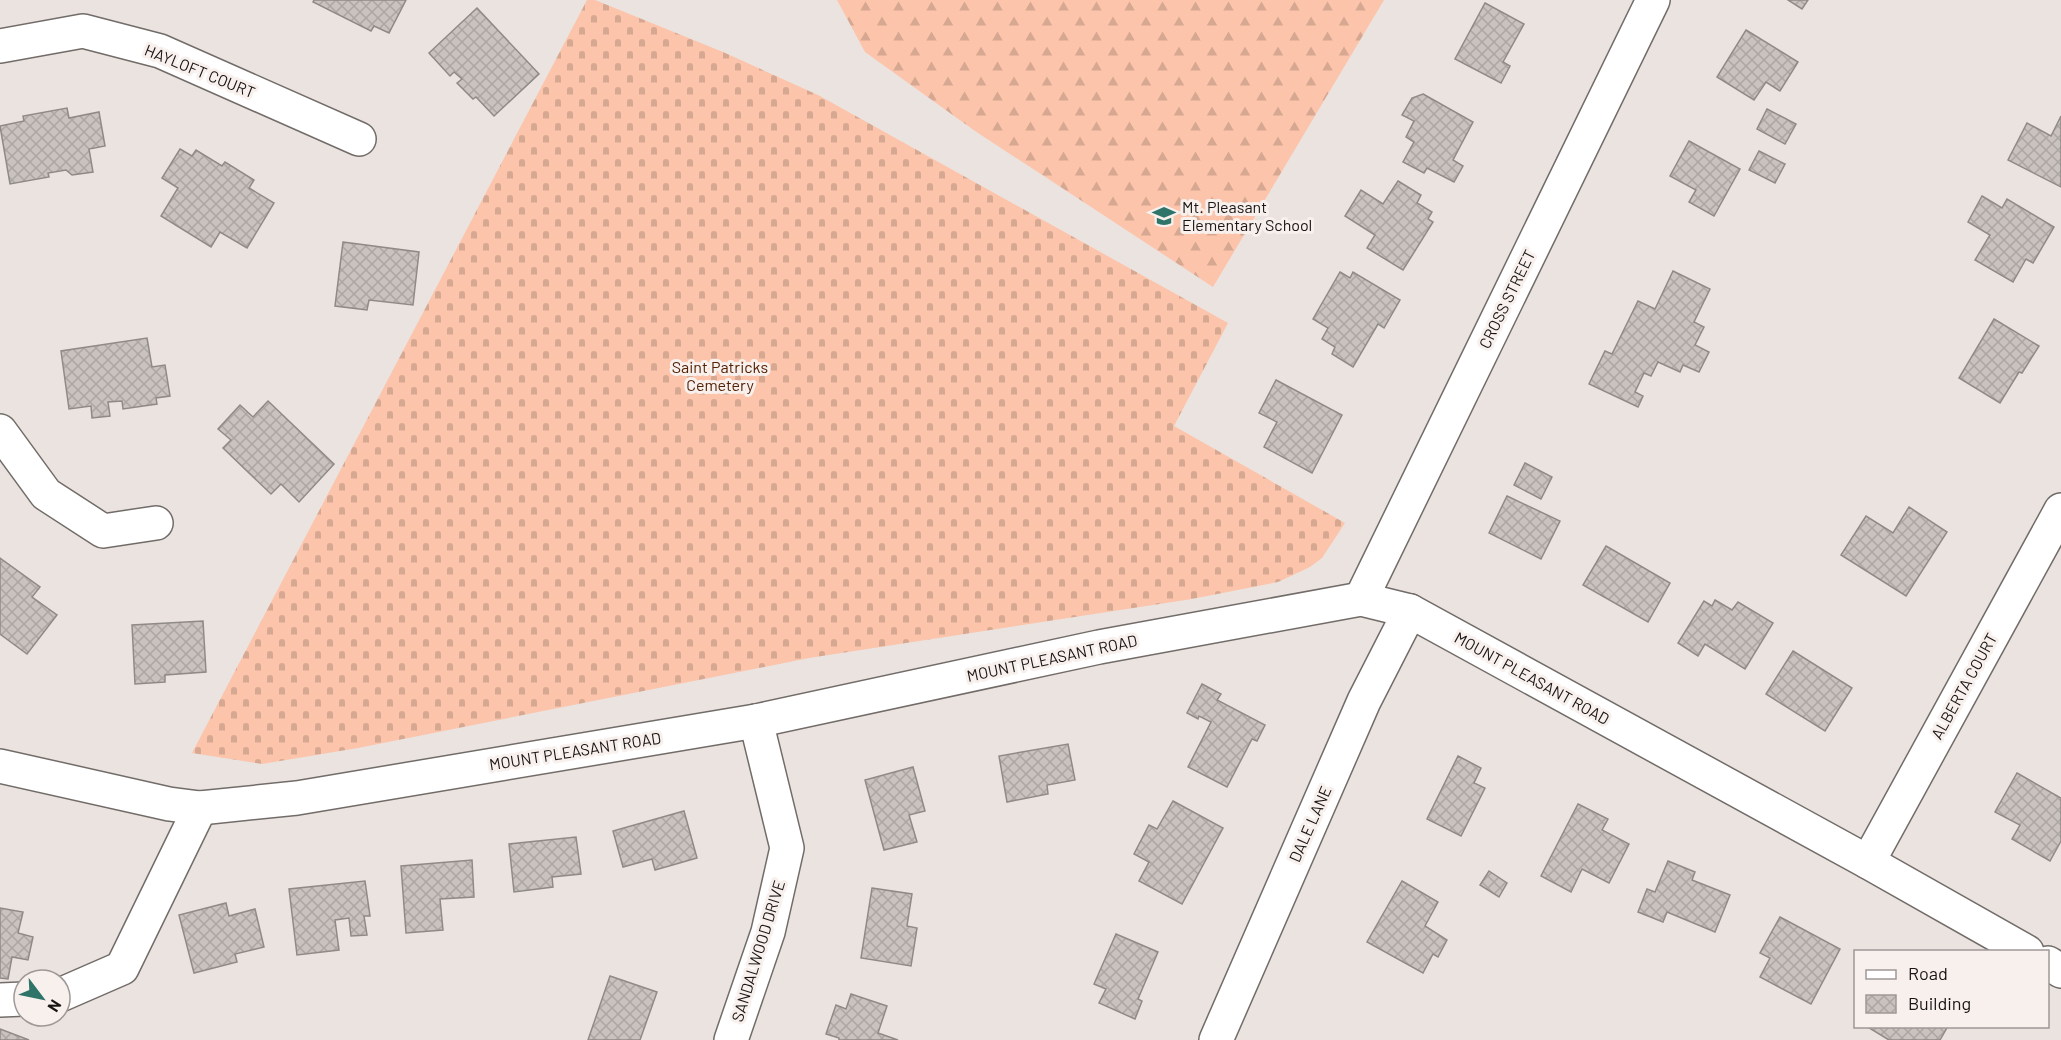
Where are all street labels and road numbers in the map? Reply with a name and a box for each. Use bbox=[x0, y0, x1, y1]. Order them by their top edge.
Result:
street label: HAYLOFT COURT bbox=[142, 40, 258, 101]
street label: CROSS STREET bbox=[1474, 246, 1539, 351]
street label: MOUNT PLEASANT ROAD bbox=[1452, 627, 1613, 728]
street label: ALBERTA COURT bbox=[1927, 629, 2001, 742]
street label: MOUNT PLEASANT ROAD bbox=[965, 630, 1139, 685]
street label: MOUNT PLEASANT ROAD bbox=[488, 728, 662, 773]
street label: DALE LANE bbox=[1284, 783, 1335, 865]
street label: SANDALWOOD DRIVE bbox=[727, 878, 788, 1024]

